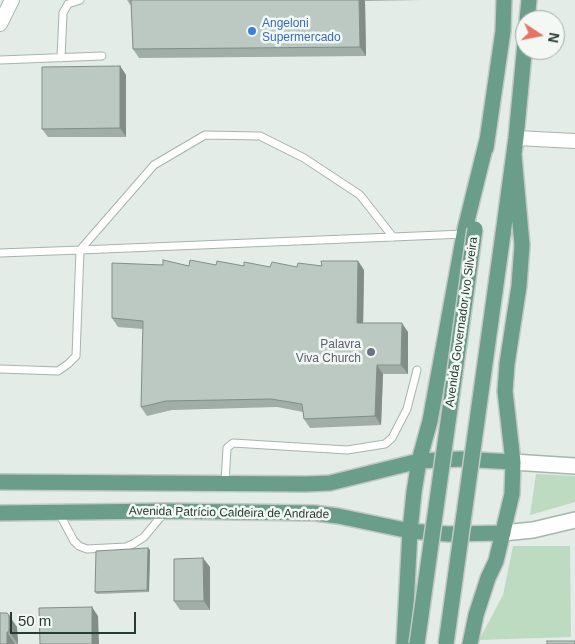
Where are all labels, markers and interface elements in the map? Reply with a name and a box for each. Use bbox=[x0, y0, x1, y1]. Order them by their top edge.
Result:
north arrow bbox=[515, 10, 565, 60]
place label: Angeloni Supermercado bbox=[262, 17, 341, 45]
marker: Angeloni Supermercado bbox=[246, 25, 258, 37]
text: N bbox=[545, 31, 563, 44]
street label: Avenida Governador Ivo Silveira bbox=[443, 236, 481, 408]
place label: Palavra Viva Church bbox=[296, 338, 361, 366]
marker: Palavra Viva Church bbox=[365, 346, 377, 358]
street label: Avenida Patrício Caldeira de Andrade bbox=[129, 504, 329, 522]
scale bar bbox=[12, 602, 139, 634]
text: 50 m bbox=[18, 612, 51, 629]

